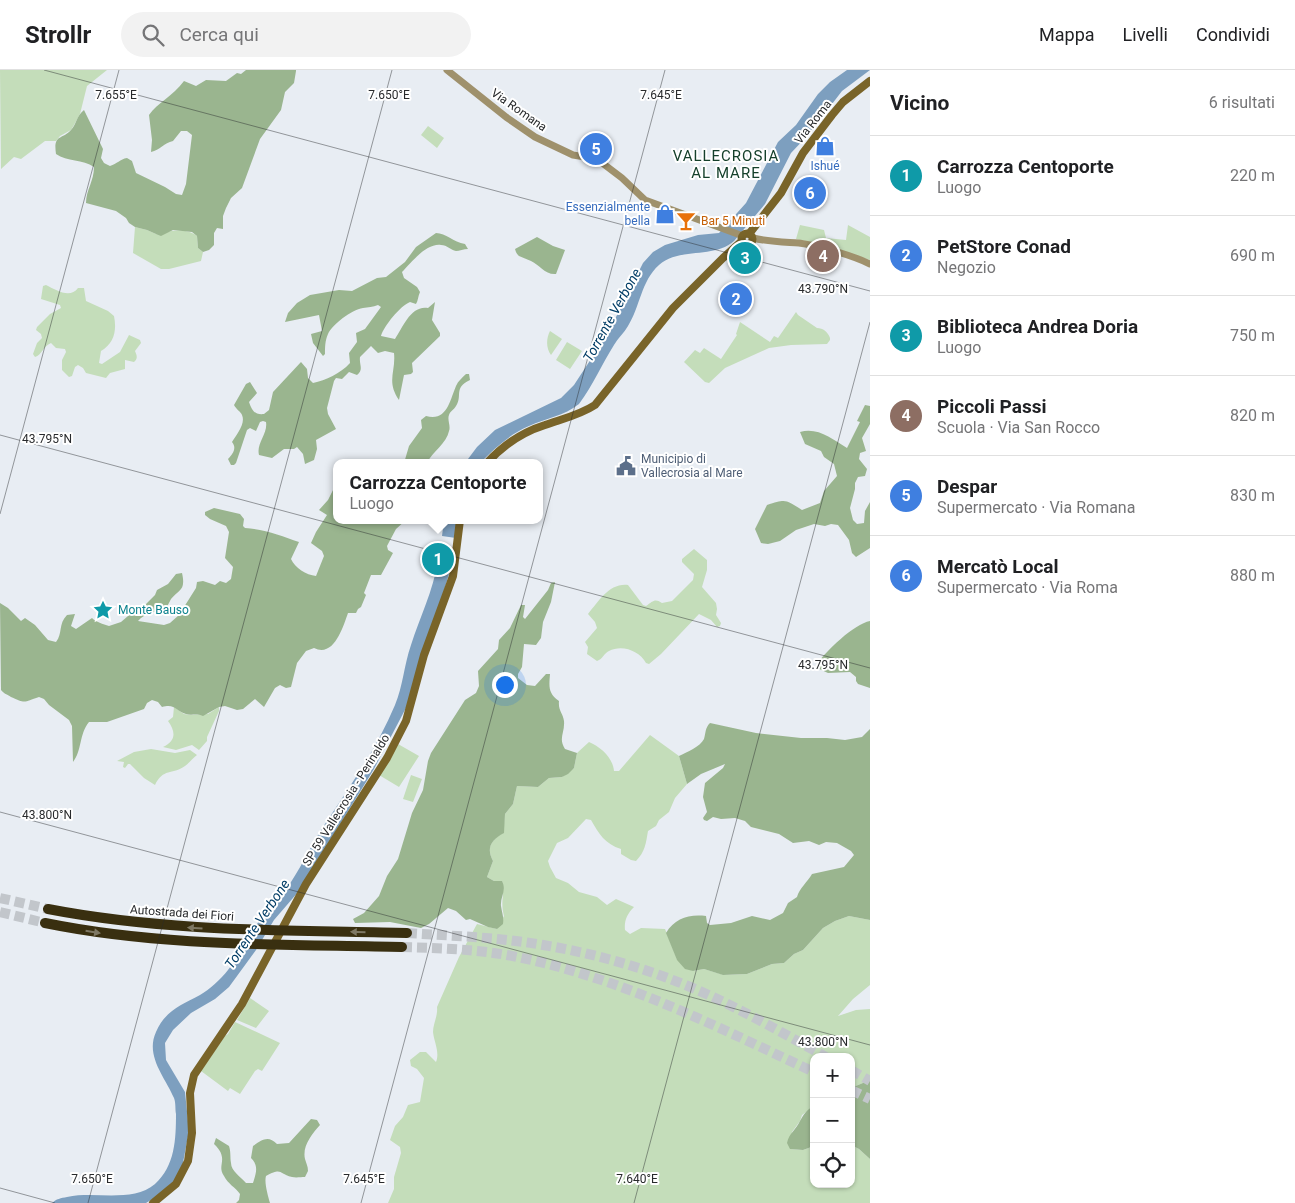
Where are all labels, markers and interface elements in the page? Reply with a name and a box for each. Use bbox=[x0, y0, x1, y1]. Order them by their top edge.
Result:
search box bbox=[121, 12, 471, 57]
text: Strollr bbox=[25, 21, 91, 49]
icon: search bbox=[139, 21, 167, 49]
text: Cerca qui bbox=[179, 23, 259, 46]
text: Mappa bbox=[1039, 24, 1095, 45]
text: Livelli bbox=[1123, 24, 1168, 45]
text: Condividi bbox=[1196, 24, 1270, 45]
street label: Via Romana bbox=[489, 86, 549, 134]
text: 7.655°E bbox=[95, 88, 137, 102]
text: 7.650°E bbox=[368, 88, 410, 102]
text: 7.645°E bbox=[640, 88, 682, 102]
text: Vicino bbox=[890, 91, 949, 115]
text: 6 risultati bbox=[1209, 93, 1275, 112]
street label: Via Roma bbox=[792, 97, 834, 147]
pin: 5 bbox=[580, 130, 612, 168]
shop icon: Ishué bbox=[814, 135, 836, 157]
district label: VALLECROSIA AL MARE bbox=[673, 147, 779, 182]
text: Carrozza Centoporte bbox=[937, 155, 1114, 178]
place label: Ishué bbox=[810, 159, 840, 173]
text: 1 bbox=[901, 166, 911, 185]
text: 220 m bbox=[1230, 166, 1275, 185]
pin: 6 bbox=[794, 174, 826, 212]
text: Luogo bbox=[937, 178, 981, 197]
place label: Essenzialmente bella bbox=[566, 200, 650, 228]
shop icon: Essenzialmente bella bbox=[654, 203, 676, 225]
bar icon: Bar 5 Minuti bbox=[675, 210, 697, 232]
place label: Bar 5 Minuti bbox=[701, 214, 765, 228]
text: PetStore Conad bbox=[937, 235, 1071, 258]
pin: 4 bbox=[807, 237, 839, 275]
pin: 3 bbox=[729, 239, 761, 277]
text: 2 bbox=[901, 246, 911, 265]
text: 690 m bbox=[1230, 246, 1275, 265]
text: Negozio bbox=[937, 258, 996, 277]
water label: Torrente Verbone bbox=[580, 266, 644, 364]
pin: 2 bbox=[720, 280, 752, 318]
text: 43.790°N bbox=[798, 282, 848, 296]
text: Biblioteca Andrea Doria bbox=[937, 315, 1138, 338]
text: 3 bbox=[901, 326, 911, 345]
text: 750 m bbox=[1230, 326, 1275, 345]
text: Luogo bbox=[937, 338, 981, 357]
text: Piccoli Passi bbox=[937, 395, 1046, 418]
text: 4 bbox=[901, 406, 911, 425]
text: 820 m bbox=[1230, 406, 1275, 425]
text: Scuola · Via San Rocco bbox=[937, 418, 1100, 437]
text: 43.795°N bbox=[22, 432, 72, 446]
place label: Municipio di Vallecrosia al Mare bbox=[641, 452, 743, 480]
public building icon: Municipio di Vallecrosia al Mare bbox=[615, 455, 637, 477]
popup bbox=[333, 459, 543, 524]
text: Carrozza Centoporte bbox=[350, 471, 526, 494]
text: Despar bbox=[937, 475, 997, 498]
text: 5 bbox=[901, 486, 911, 505]
text: 830 m bbox=[1230, 486, 1275, 505]
text: Luogo bbox=[350, 494, 394, 513]
text: Supermercato · Via Romana bbox=[937, 498, 1135, 517]
pin: 1 bbox=[422, 540, 454, 578]
text: Mercatò Local bbox=[937, 555, 1058, 578]
text: 6 bbox=[901, 566, 911, 585]
text: 880 m bbox=[1230, 566, 1275, 585]
text: Supermercato · Via Roma bbox=[937, 578, 1118, 597]
place icon: Monte Bauso bbox=[92, 599, 114, 621]
place label: Monte Bauso bbox=[118, 603, 189, 617]
text: 43.795°N bbox=[798, 658, 848, 672]
your location bbox=[492, 672, 518, 698]
street label: SP 59 Vallecrosia - Perinaldo bbox=[300, 731, 392, 868]
text: 43.800°N bbox=[22, 808, 72, 822]
water label: Torrente Verbone bbox=[221, 876, 293, 972]
street label: Autostrada dei Fiori bbox=[130, 902, 235, 924]
one-way arrow bbox=[187, 923, 203, 931]
one-way arrow bbox=[85, 928, 101, 936]
one-way arrow bbox=[350, 928, 366, 936]
text: 43.800°N bbox=[798, 1035, 848, 1049]
map controls bbox=[810, 1053, 855, 1188]
button: + bbox=[810, 1053, 855, 1098]
button: − bbox=[810, 1098, 855, 1143]
button: locate bbox=[810, 1143, 855, 1188]
text: 7.650°E bbox=[71, 1172, 113, 1186]
text: 7.645°E bbox=[343, 1172, 385, 1186]
text: 7.640°E bbox=[616, 1172, 658, 1186]

